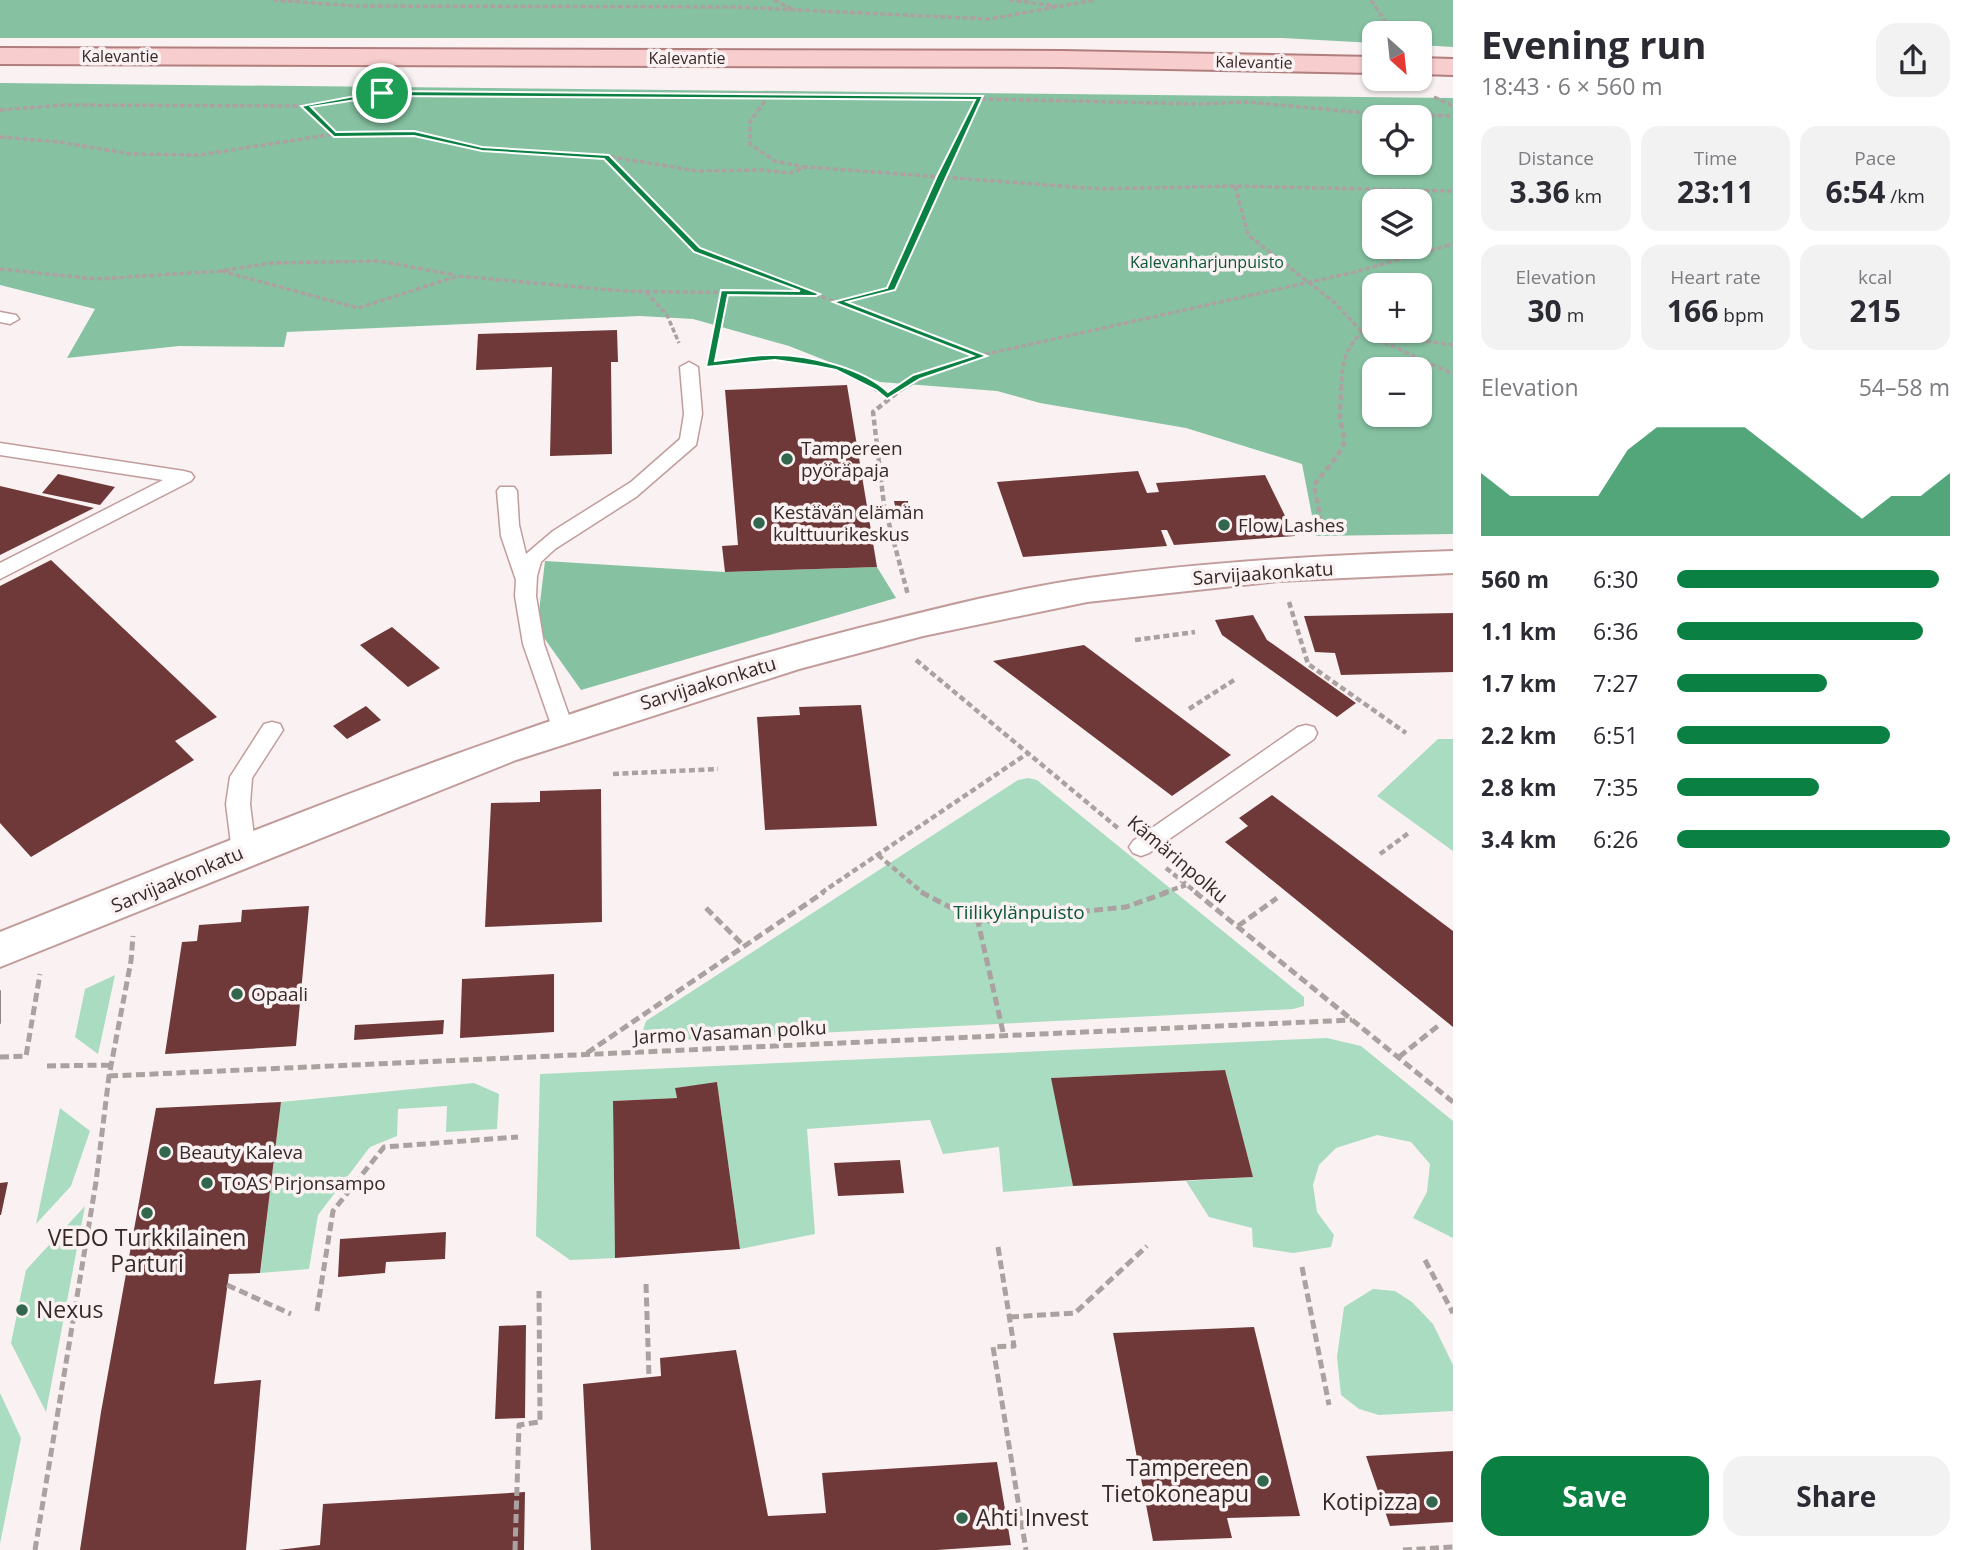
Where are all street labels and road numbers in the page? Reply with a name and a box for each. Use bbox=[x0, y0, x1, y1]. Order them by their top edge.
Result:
street label: Kalevantie bbox=[81, 45, 159, 67]
street label: Kalevantie bbox=[648, 47, 726, 69]
street label: Kalevantie bbox=[1215, 50, 1293, 74]
street label: Sarvijaakonkatu bbox=[1192, 555, 1334, 591]
street label: Sarvijaakonkatu bbox=[637, 650, 779, 716]
street label: Kämärinpolku bbox=[1122, 809, 1234, 909]
street label: Sarvijaakonkatu bbox=[107, 839, 247, 919]
street label: Jarmo Vasaman polku bbox=[631, 1014, 827, 1050]

